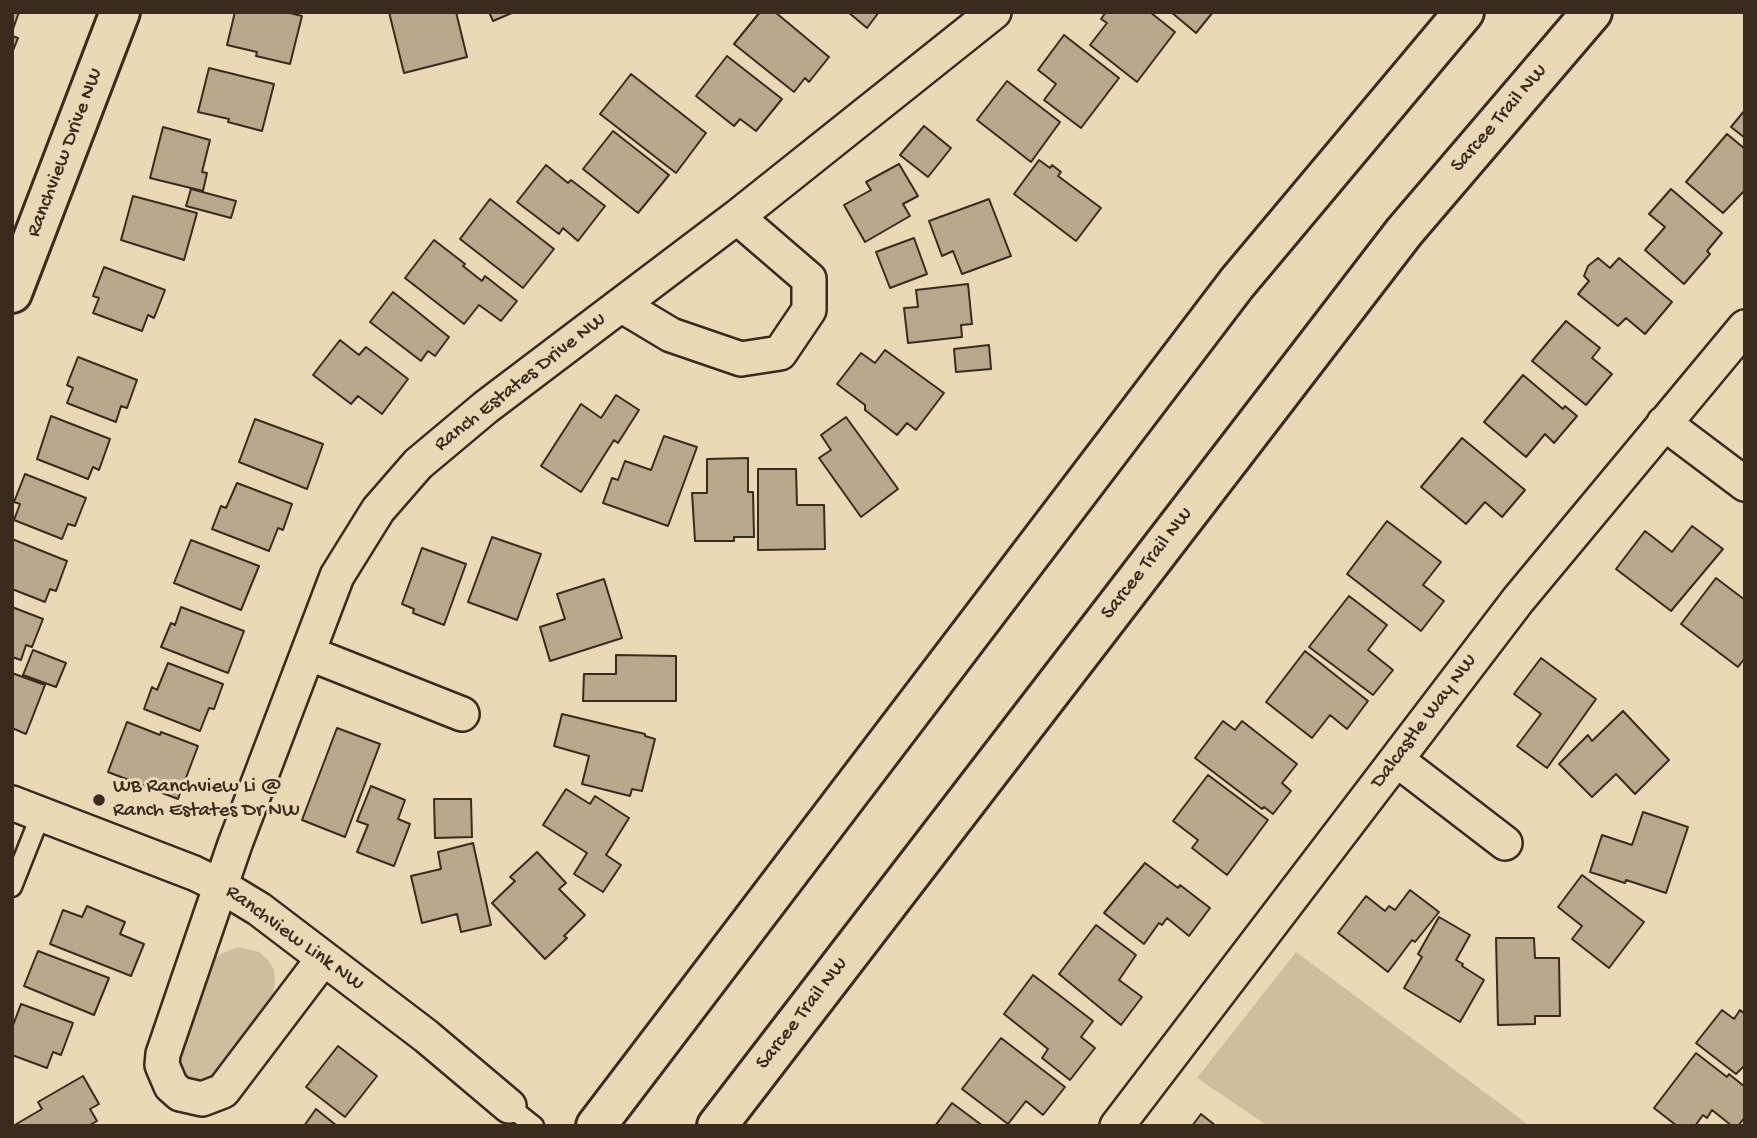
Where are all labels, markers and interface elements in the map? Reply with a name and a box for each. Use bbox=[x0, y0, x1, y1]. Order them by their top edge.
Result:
street label: Sarcee Trail NW bbox=[1446, 60, 1554, 178]
street label: Ranchview Drive NW bbox=[22, 65, 110, 241]
street label: Ranch Estates Drive NW bbox=[430, 308, 612, 458]
street label: Sarcee Trail NW bbox=[1096, 503, 1200, 625]
street label: Dalcastle Way NW bbox=[1366, 650, 1484, 794]
place label: WB Ranchview Li @ Ranch Estates Dr NW bbox=[113, 775, 300, 825]
marker: WB Ranchview Li @ Ranch Estates Dr NW bbox=[91, 792, 107, 808]
street label: Ranchview Link NW bbox=[220, 880, 368, 998]
street label: Sarcee Trail NW bbox=[751, 953, 855, 1075]

